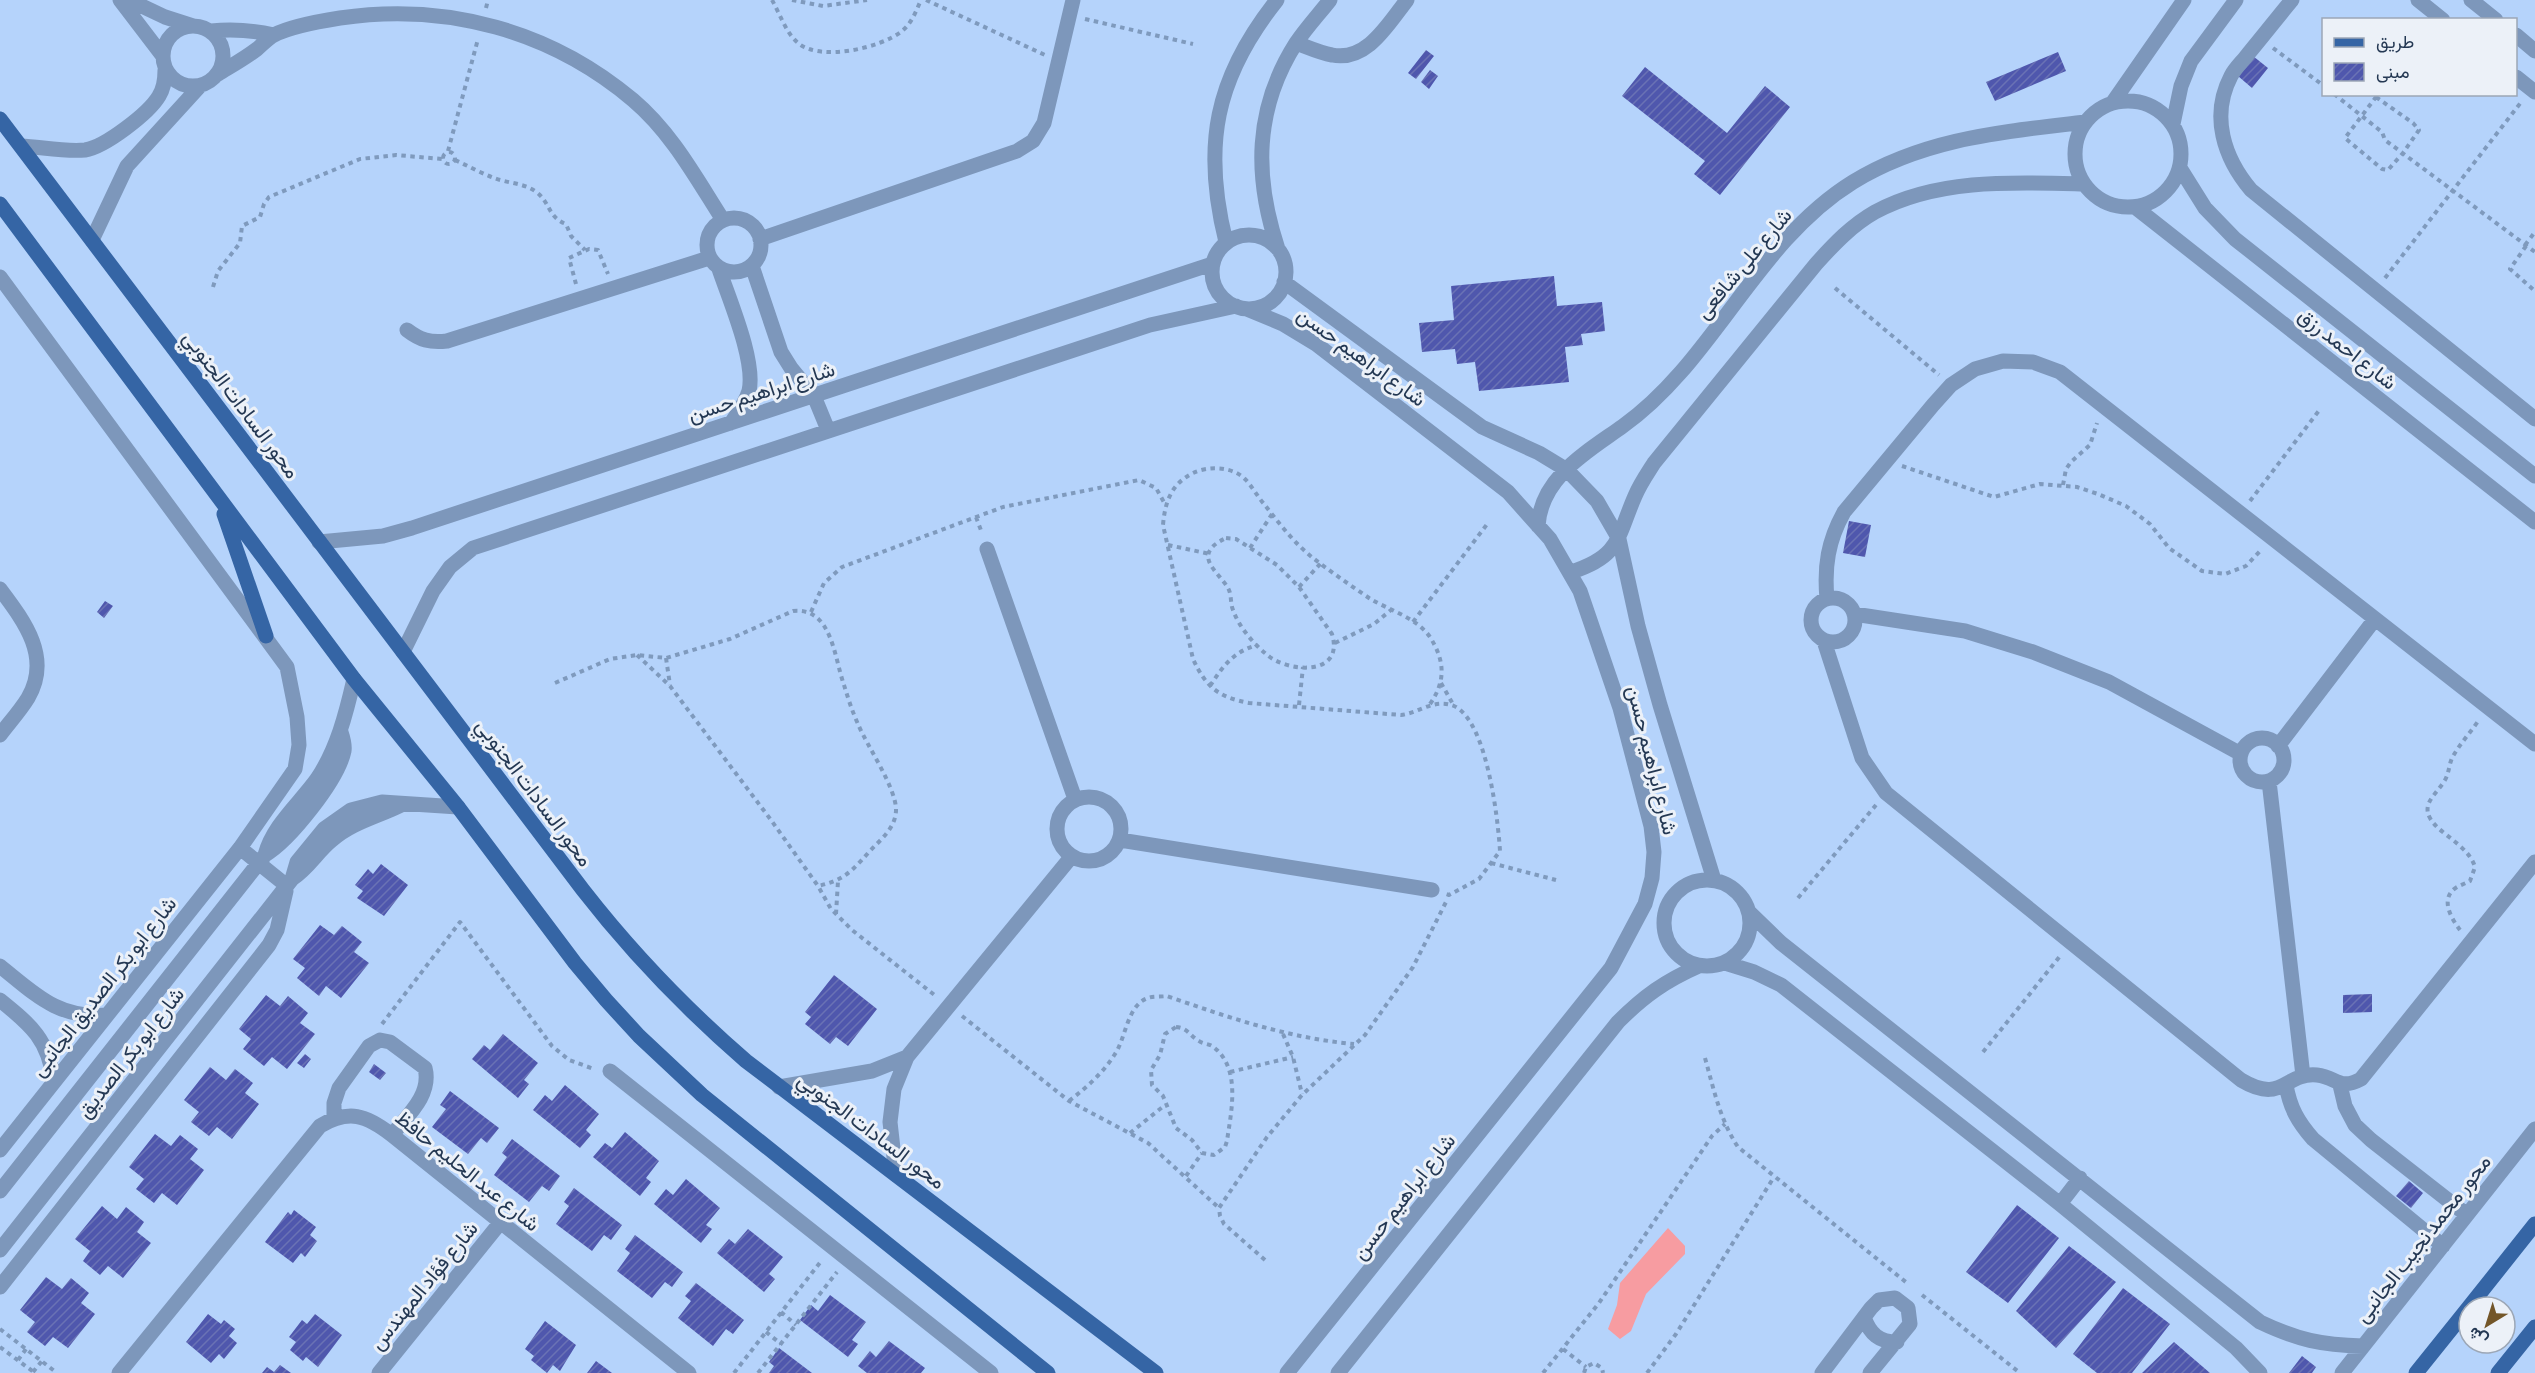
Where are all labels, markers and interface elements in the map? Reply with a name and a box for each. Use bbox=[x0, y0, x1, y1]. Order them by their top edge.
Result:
legend bbox=[2322, 18, 2517, 96]
text: طريق bbox=[2376, 31, 2414, 53]
text: مبنى bbox=[2376, 61, 2410, 83]
street label: شارع على شافعى bbox=[1690, 203, 1798, 325]
street label: شارع ابراهيم حسن bbox=[1291, 301, 1431, 413]
street label: شارع احمد رزق bbox=[2292, 302, 2402, 396]
street label: محور السادات الجنوبي bbox=[174, 325, 305, 486]
street label: شارع ابراهيم حسن bbox=[685, 356, 838, 429]
street label: شارع ابراهيم حسن bbox=[1620, 683, 1683, 838]
street label: محور السادات الجنوبي bbox=[467, 713, 598, 874]
street label: شارع ابو بكر الصديق الجانبى bbox=[25, 891, 181, 1081]
street label: شارع ابو بكر الصديق bbox=[71, 982, 189, 1122]
street label: محور السادات الجنوبي bbox=[790, 1067, 951, 1198]
street label: شارع عبد الحليم حافظ bbox=[389, 1105, 545, 1238]
street label: شارع ابراهيم حسن bbox=[1346, 1128, 1462, 1266]
street label: محور محمد نجيب الجانبى bbox=[2349, 1149, 2497, 1328]
street label: شارع فؤاد المهندس bbox=[364, 1216, 484, 1356]
north arrow bbox=[2457, 1295, 2517, 1355]
text: ش bbox=[2465, 1323, 2492, 1350]

